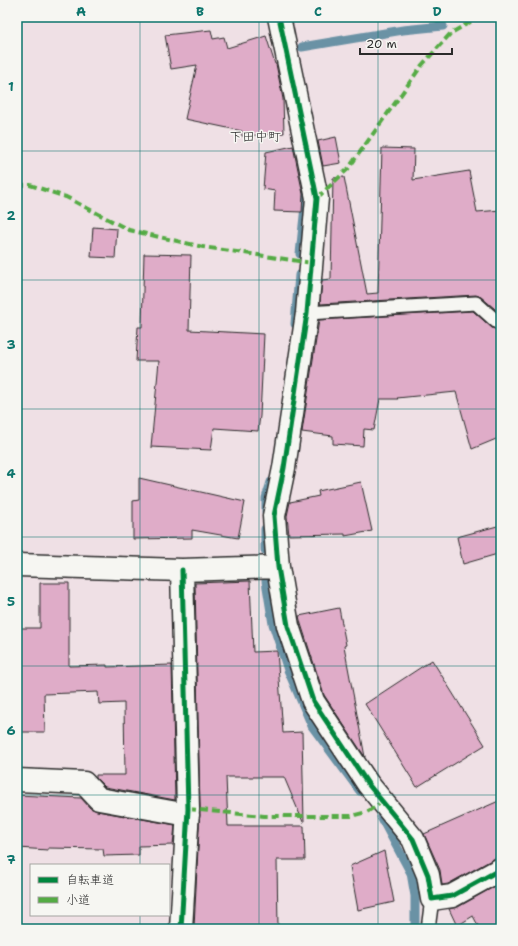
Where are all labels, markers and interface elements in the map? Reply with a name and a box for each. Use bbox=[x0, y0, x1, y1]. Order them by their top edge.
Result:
text: A bbox=[76, 3, 86, 20]
text: B bbox=[196, 3, 204, 20]
text: C bbox=[314, 3, 322, 20]
text: D bbox=[432, 3, 442, 20]
scale bar bbox=[360, 30, 452, 56]
text: 20 m bbox=[366, 36, 397, 52]
text: 1 bbox=[8, 78, 14, 95]
district label: 下田中町 bbox=[229, 128, 281, 145]
text: 2 bbox=[6, 207, 16, 224]
text: 3 bbox=[6, 336, 16, 353]
text: 4 bbox=[6, 465, 16, 482]
text: 5 bbox=[7, 593, 15, 610]
text: 6 bbox=[6, 722, 16, 739]
text: 7 bbox=[6, 851, 16, 868]
legend bbox=[30, 864, 170, 916]
text: 自転車道 bbox=[66, 872, 114, 888]
text: 小道 bbox=[66, 892, 90, 908]

